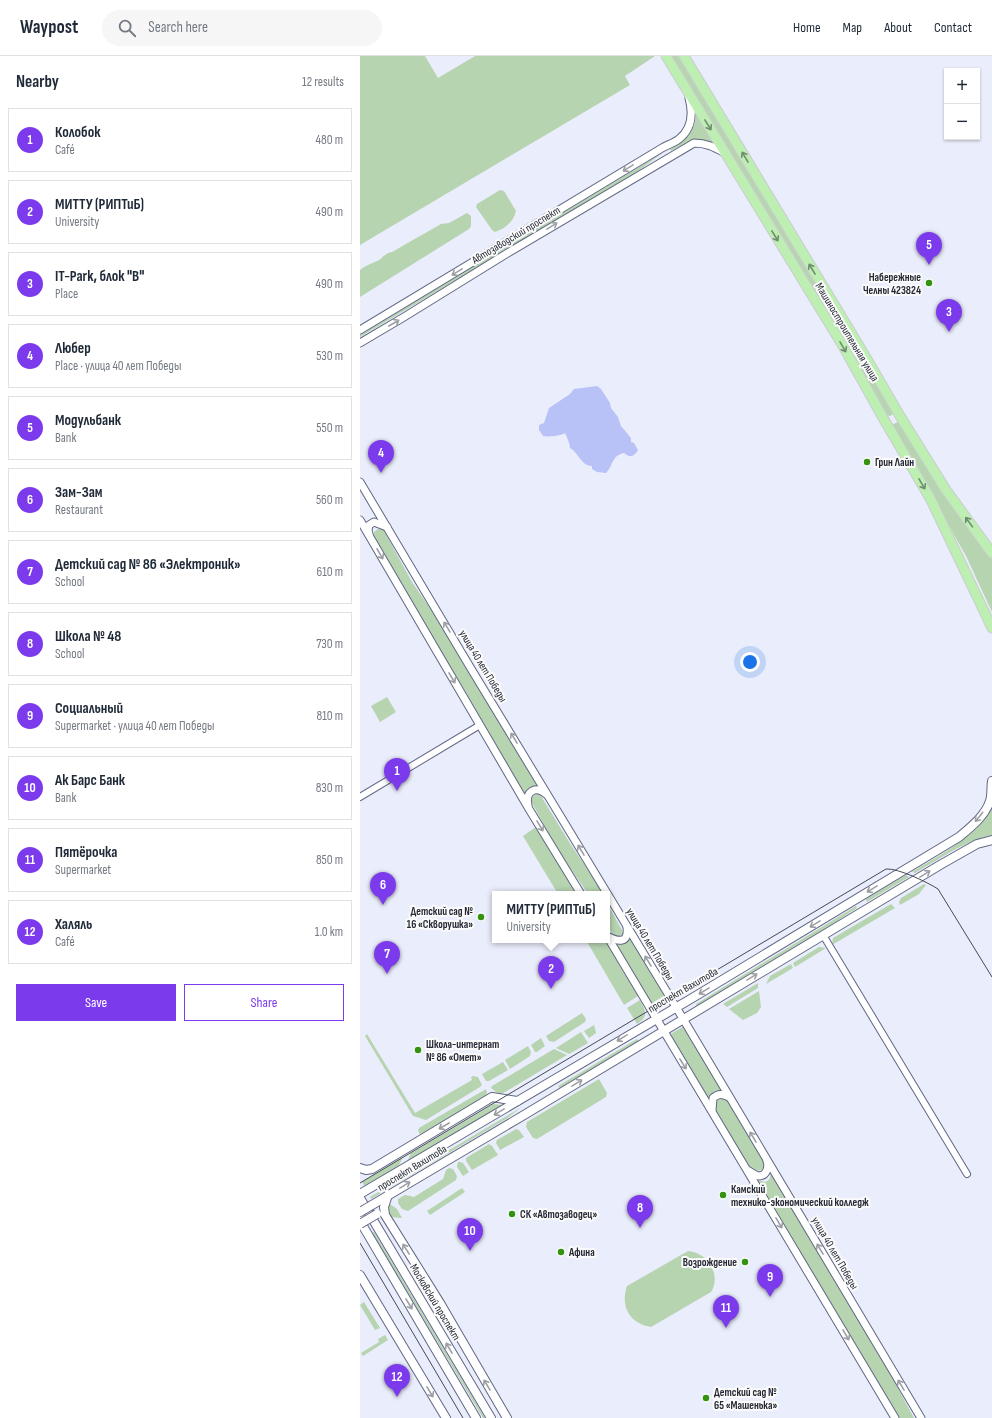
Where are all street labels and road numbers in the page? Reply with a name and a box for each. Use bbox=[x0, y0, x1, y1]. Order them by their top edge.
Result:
street label: Автозаводский проспект bbox=[469, 204, 562, 267]
street label: Машиностроительная улица bbox=[812, 280, 882, 384]
street label: улица 40 лет Победы bbox=[456, 628, 510, 704]
street label: улица 40 лет Победы bbox=[623, 906, 677, 982]
street label: проспект Вахитова bbox=[646, 965, 720, 1015]
street label: проспект Вахитова bbox=[375, 1142, 449, 1194]
street label: улица 40 лет Победы bbox=[809, 1214, 861, 1292]
street label: Московский проспект bbox=[407, 1261, 463, 1343]

